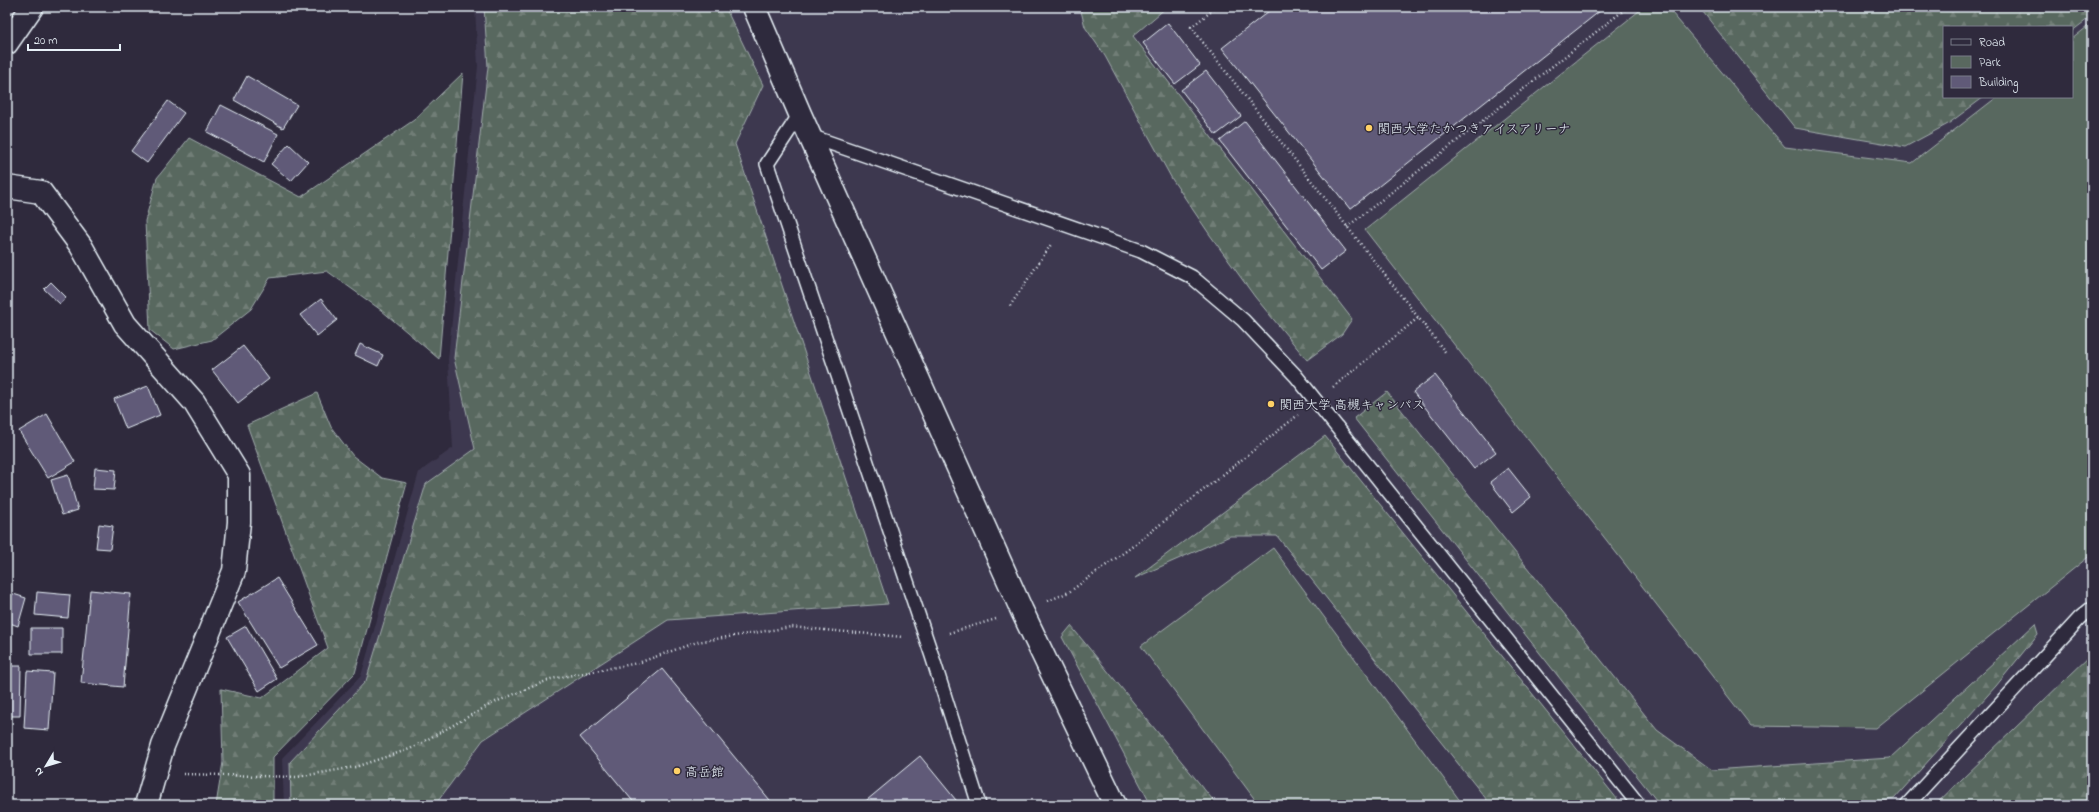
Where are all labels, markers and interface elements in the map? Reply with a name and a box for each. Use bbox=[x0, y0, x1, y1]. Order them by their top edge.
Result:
scale bar bbox=[28, 26, 120, 52]
legend bbox=[1943, 26, 2073, 98]
text: 20 m bbox=[34, 32, 57, 50]
text: Road bbox=[1979, 34, 2005, 52]
text: Park bbox=[1979, 54, 2001, 72]
text: Building bbox=[1978, 74, 2018, 93]
place label: 関西大学たかつきアイスアリーナ bbox=[1377, 120, 1571, 139]
marker: 関西大学たかつきアイスアリーナ bbox=[1364, 123, 1374, 133]
place label: 関西大学 高槻キャンパス bbox=[1279, 396, 1425, 415]
marker: 関西大学 高槻キャンパス bbox=[1266, 399, 1276, 409]
north arrow bbox=[26, 746, 66, 786]
place label: 高岳館 bbox=[685, 763, 724, 782]
text: N bbox=[30, 764, 48, 779]
marker: 高岳館 bbox=[672, 766, 682, 776]

